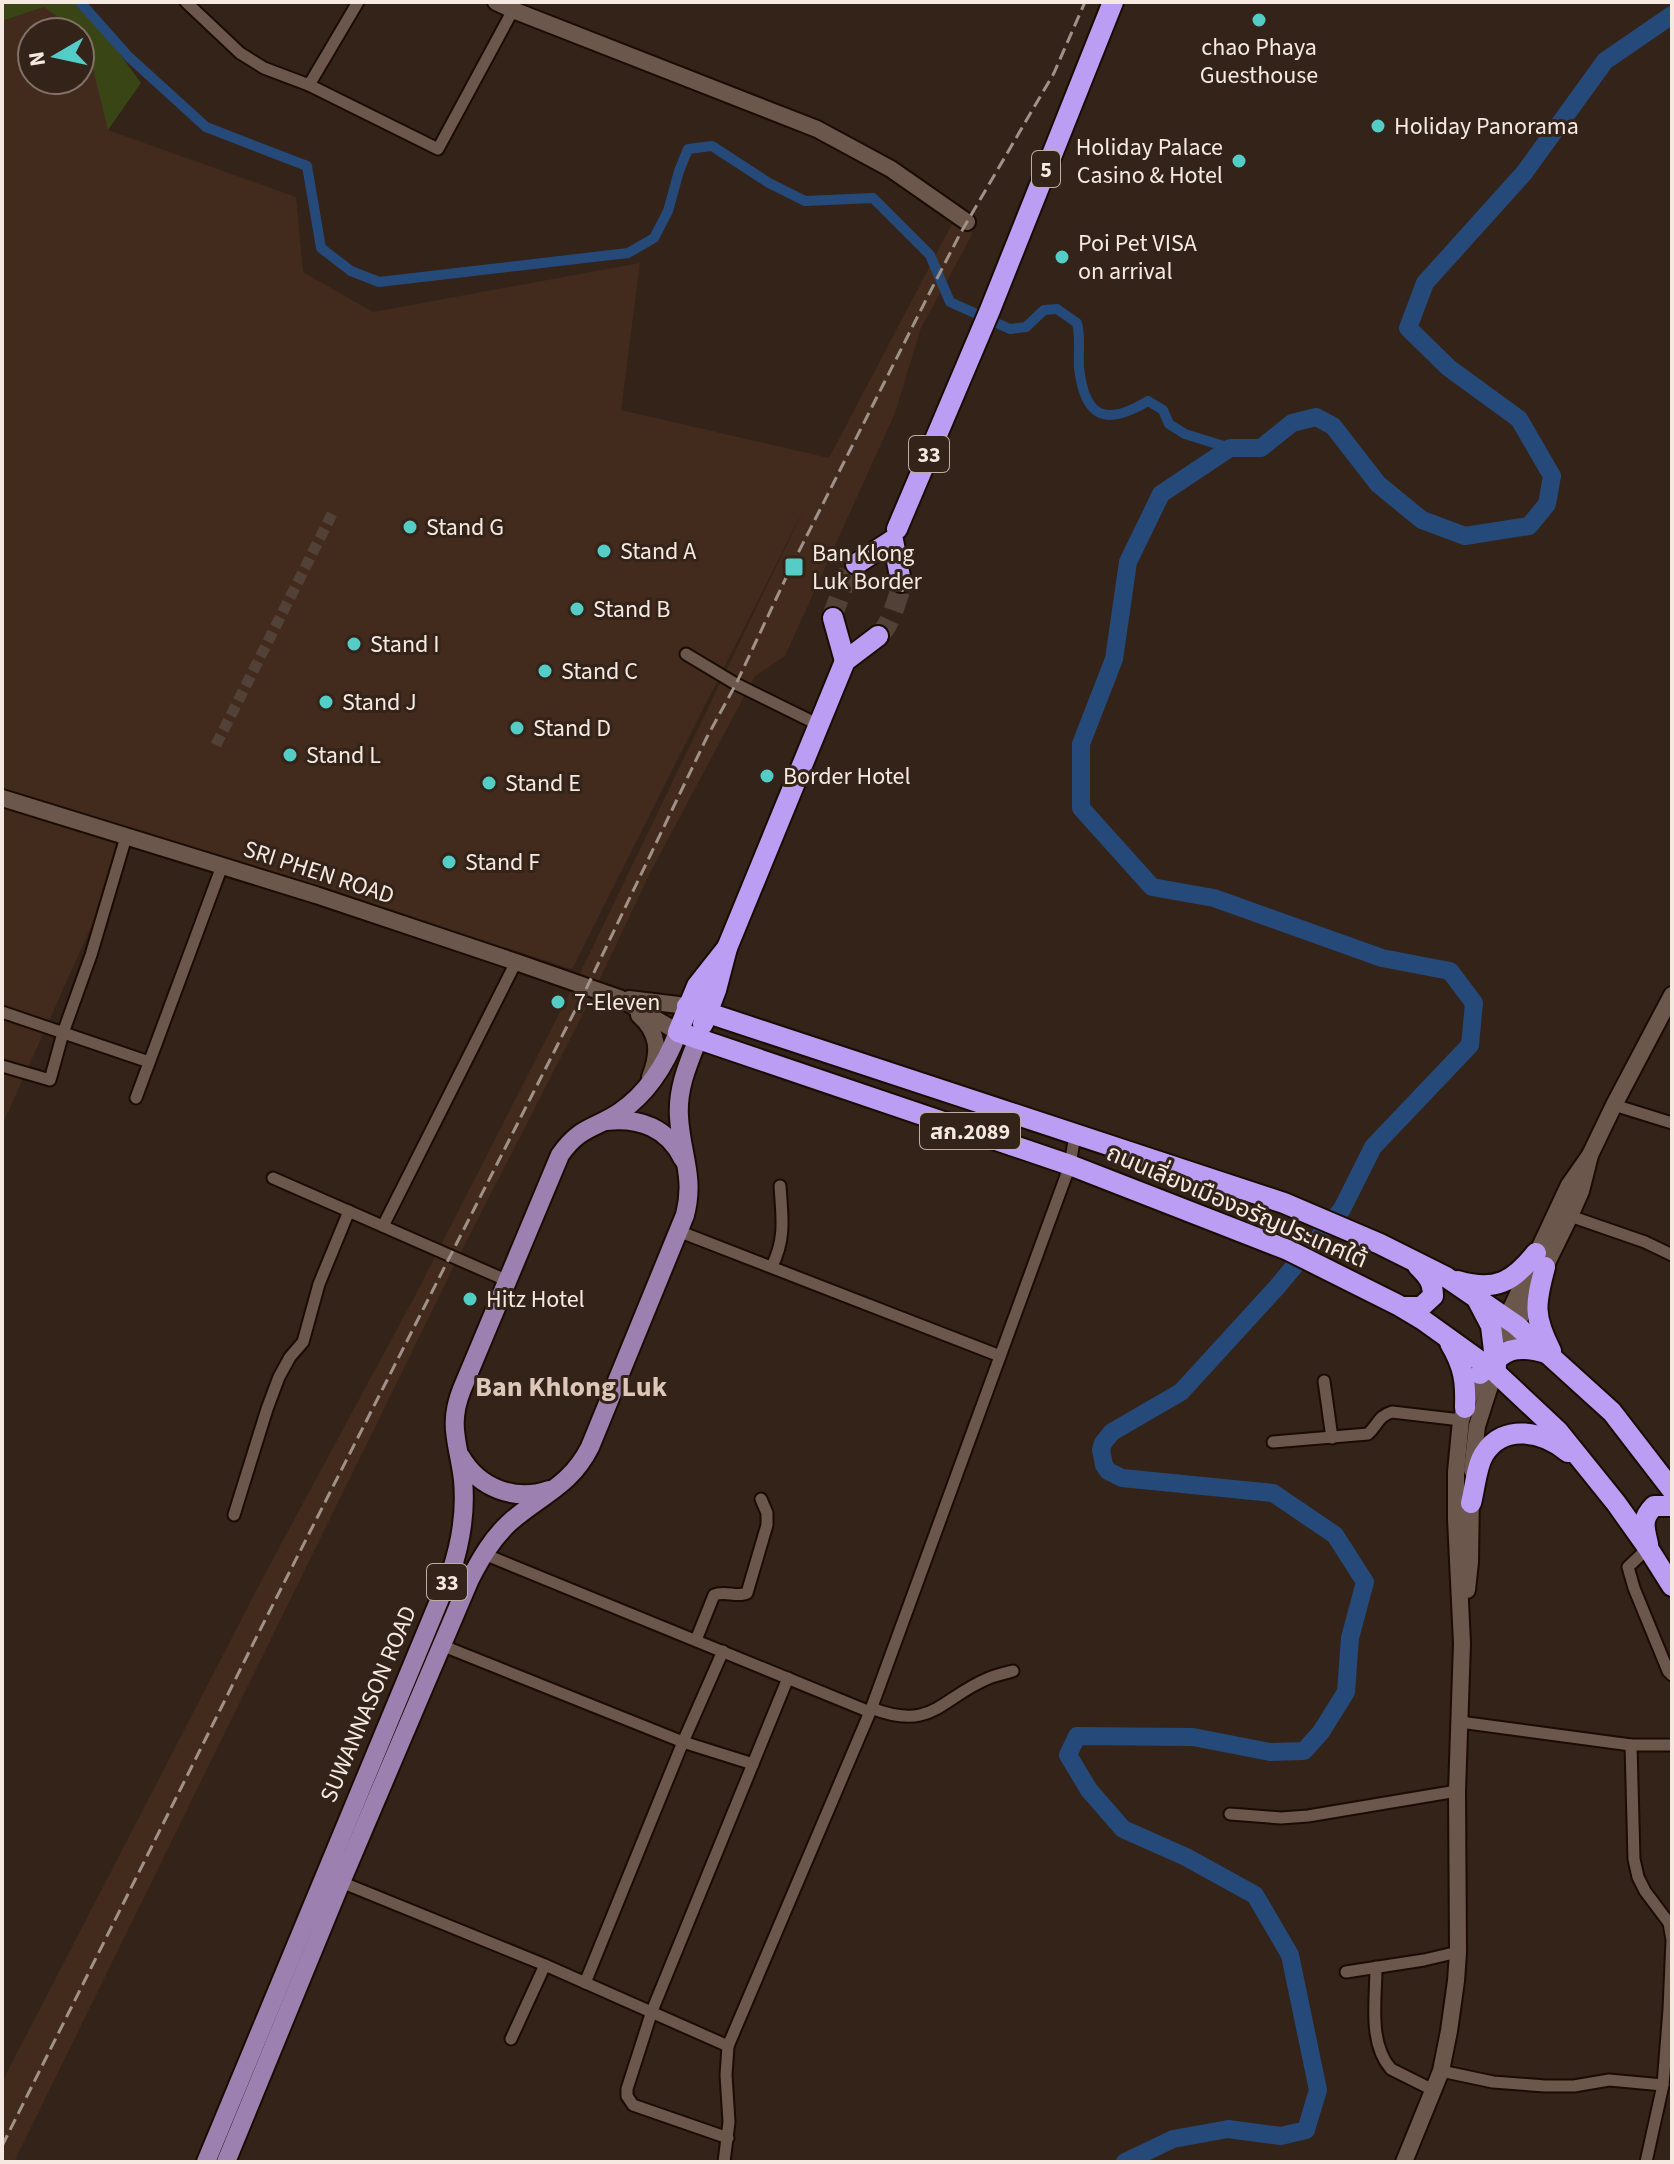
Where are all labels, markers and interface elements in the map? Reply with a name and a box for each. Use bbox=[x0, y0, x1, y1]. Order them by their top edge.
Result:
marker: chao Phaya Guesthouse bbox=[1250, 11, 1268, 29]
north arrow bbox=[16, 16, 96, 96]
place label: chao Phaya Guesthouse bbox=[1200, 30, 1318, 93]
text: N bbox=[20, 49, 54, 69]
place label: Holiday Panorama bbox=[1394, 109, 1579, 144]
marker: Holiday Panorama bbox=[1369, 117, 1387, 135]
place label: Holiday Palace Casino & Hotel bbox=[1076, 130, 1223, 193]
road number: 5 bbox=[1032, 151, 1060, 187]
marker: Holiday Palace Casino & Hotel bbox=[1230, 152, 1248, 170]
place label: Poi Pet VISA on arrival bbox=[1078, 226, 1197, 289]
marker: Poi Pet VISA on arrival bbox=[1053, 248, 1071, 266]
road number: 33 bbox=[909, 436, 949, 472]
place label: Stand G bbox=[426, 510, 504, 545]
marker: Stand G bbox=[401, 518, 419, 536]
place label: Stand A bbox=[620, 534, 696, 569]
place label: Ban Klong Luk Border bbox=[812, 536, 923, 599]
marker: Stand A bbox=[595, 542, 613, 560]
marker: Ban Klong Luk Border bbox=[783, 556, 805, 578]
place label: Stand B bbox=[593, 592, 670, 627]
marker: Stand B bbox=[568, 600, 586, 618]
place label: Stand I bbox=[370, 627, 440, 662]
marker: Stand I bbox=[345, 635, 363, 653]
place label: Stand C bbox=[561, 654, 638, 689]
marker: Stand C bbox=[536, 662, 554, 680]
place label: Stand J bbox=[342, 685, 417, 720]
marker: Stand J bbox=[317, 693, 335, 711]
place label: Stand D bbox=[533, 711, 611, 746]
marker: Stand D bbox=[508, 719, 526, 737]
place label: Stand L bbox=[306, 738, 381, 773]
marker: Stand L bbox=[281, 746, 299, 764]
place label: Border Hotel bbox=[783, 759, 911, 794]
place label: Stand E bbox=[505, 766, 581, 801]
marker: Border Hotel bbox=[758, 767, 776, 785]
marker: Stand E bbox=[480, 774, 498, 792]
street label: SRI PHEN ROAD bbox=[239, 832, 399, 913]
place label: Stand F bbox=[465, 845, 540, 880]
marker: Stand F bbox=[440, 853, 458, 871]
place label: 7-Eleven bbox=[574, 985, 660, 1020]
marker: 7-Eleven bbox=[549, 993, 567, 1011]
road number: สก.2089 bbox=[920, 1113, 1020, 1149]
street label: ถนนเลี่ยงเมืองอรัญประเทศใต้ bbox=[1101, 1136, 1373, 1277]
place label: Hitz Hotel bbox=[486, 1282, 585, 1317]
marker: Hitz Hotel bbox=[461, 1290, 479, 1308]
district label: Ban Khlong Luk bbox=[475, 1367, 668, 1407]
road number: 33 bbox=[427, 1564, 467, 1600]
street label: SUWANNASON ROAD bbox=[311, 1600, 426, 1808]

